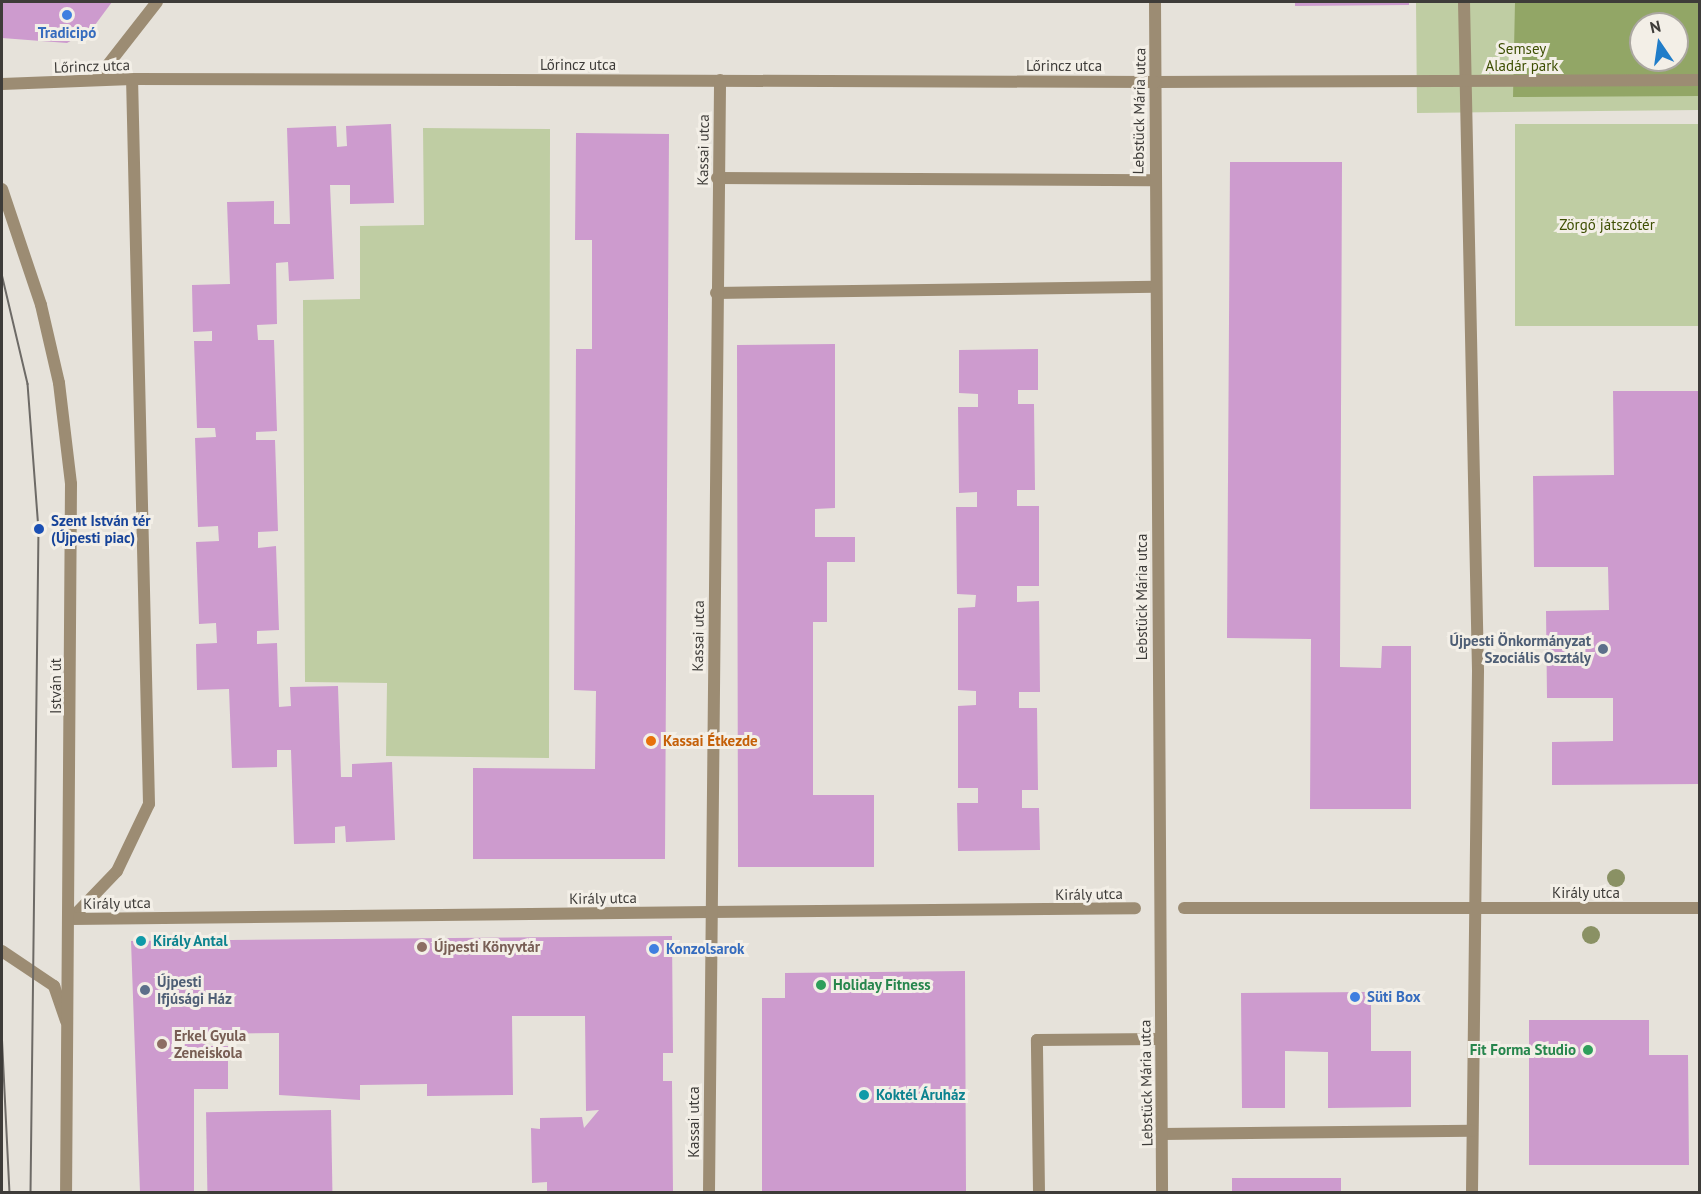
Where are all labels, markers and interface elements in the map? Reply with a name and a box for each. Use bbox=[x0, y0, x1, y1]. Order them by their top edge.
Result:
marker: Tradicipó bbox=[60, 8, 74, 22]
north arrow bbox=[1629, 12, 1689, 72]
text: N bbox=[1648, 15, 1663, 37]
place label: Tradicipó bbox=[38, 24, 96, 42]
park label: Semsey Aladár park bbox=[1485, 39, 1559, 74]
street label: Lebstück Mária utca bbox=[1129, 47, 1149, 175]
street label: Lőrincz utca bbox=[53, 56, 131, 76]
street label: Lőrincz utca bbox=[540, 56, 616, 74]
street label: Lőrincz utca bbox=[1026, 57, 1102, 75]
street label: Kassai utca bbox=[693, 114, 713, 186]
park label: Zörgő játszótér bbox=[1559, 216, 1655, 234]
place label: Szent István tér (Újpesti piac) bbox=[51, 511, 151, 546]
marker: Szent István tér (Újpesti piac) bbox=[32, 522, 46, 536]
street label: Lebstück Mária utca bbox=[1133, 533, 1151, 661]
street label: Kassai utca bbox=[688, 600, 708, 672]
place label: Újpesti Önkormányzat Szociális Osztály bbox=[1449, 631, 1591, 666]
marker: Újpesti Önkormányzat Szociális Osztály bbox=[1596, 642, 1610, 656]
street label: István út bbox=[47, 658, 65, 714]
place label: Kassai Étkezde bbox=[663, 732, 758, 750]
marker: Kassai Étkezde bbox=[644, 734, 658, 748]
street label: Király utca bbox=[1055, 884, 1123, 904]
street label: Király utca bbox=[1552, 884, 1620, 902]
street label: Király utca bbox=[569, 888, 637, 908]
street label: Király utca bbox=[83, 893, 151, 913]
place label: Király Antal bbox=[153, 932, 229, 950]
marker: Király Antal bbox=[134, 934, 148, 948]
place label: Újpesti Könyvtár bbox=[434, 938, 540, 956]
marker: Újpesti Könyvtár bbox=[415, 940, 429, 954]
place label: Konzolsarok bbox=[666, 940, 744, 958]
marker: Konzolsarok bbox=[647, 942, 661, 956]
place label: Újpesti Ifjúsági Ház bbox=[157, 972, 232, 1007]
place label: Holiday Fitness bbox=[833, 976, 931, 994]
marker: Holiday Fitness bbox=[814, 978, 828, 992]
marker: Újpesti Ifjúsági Ház bbox=[138, 983, 152, 997]
place label: Süti Box bbox=[1367, 988, 1421, 1006]
marker: Süti Box bbox=[1348, 990, 1362, 1004]
street label: Lebstück Mária utca bbox=[1136, 1019, 1156, 1147]
place label: Erkel Gyula Zeneiskola bbox=[174, 1026, 246, 1061]
marker: Erkel Gyula Zeneiskola bbox=[155, 1037, 169, 1051]
place label: Fit Forma Studio bbox=[1470, 1041, 1576, 1059]
marker: Fit Forma Studio bbox=[1581, 1043, 1595, 1057]
street label: Kassai utca bbox=[685, 1086, 703, 1158]
place label: Koktél Áruház bbox=[876, 1086, 966, 1104]
marker: Koktél Áruház bbox=[857, 1088, 871, 1102]

